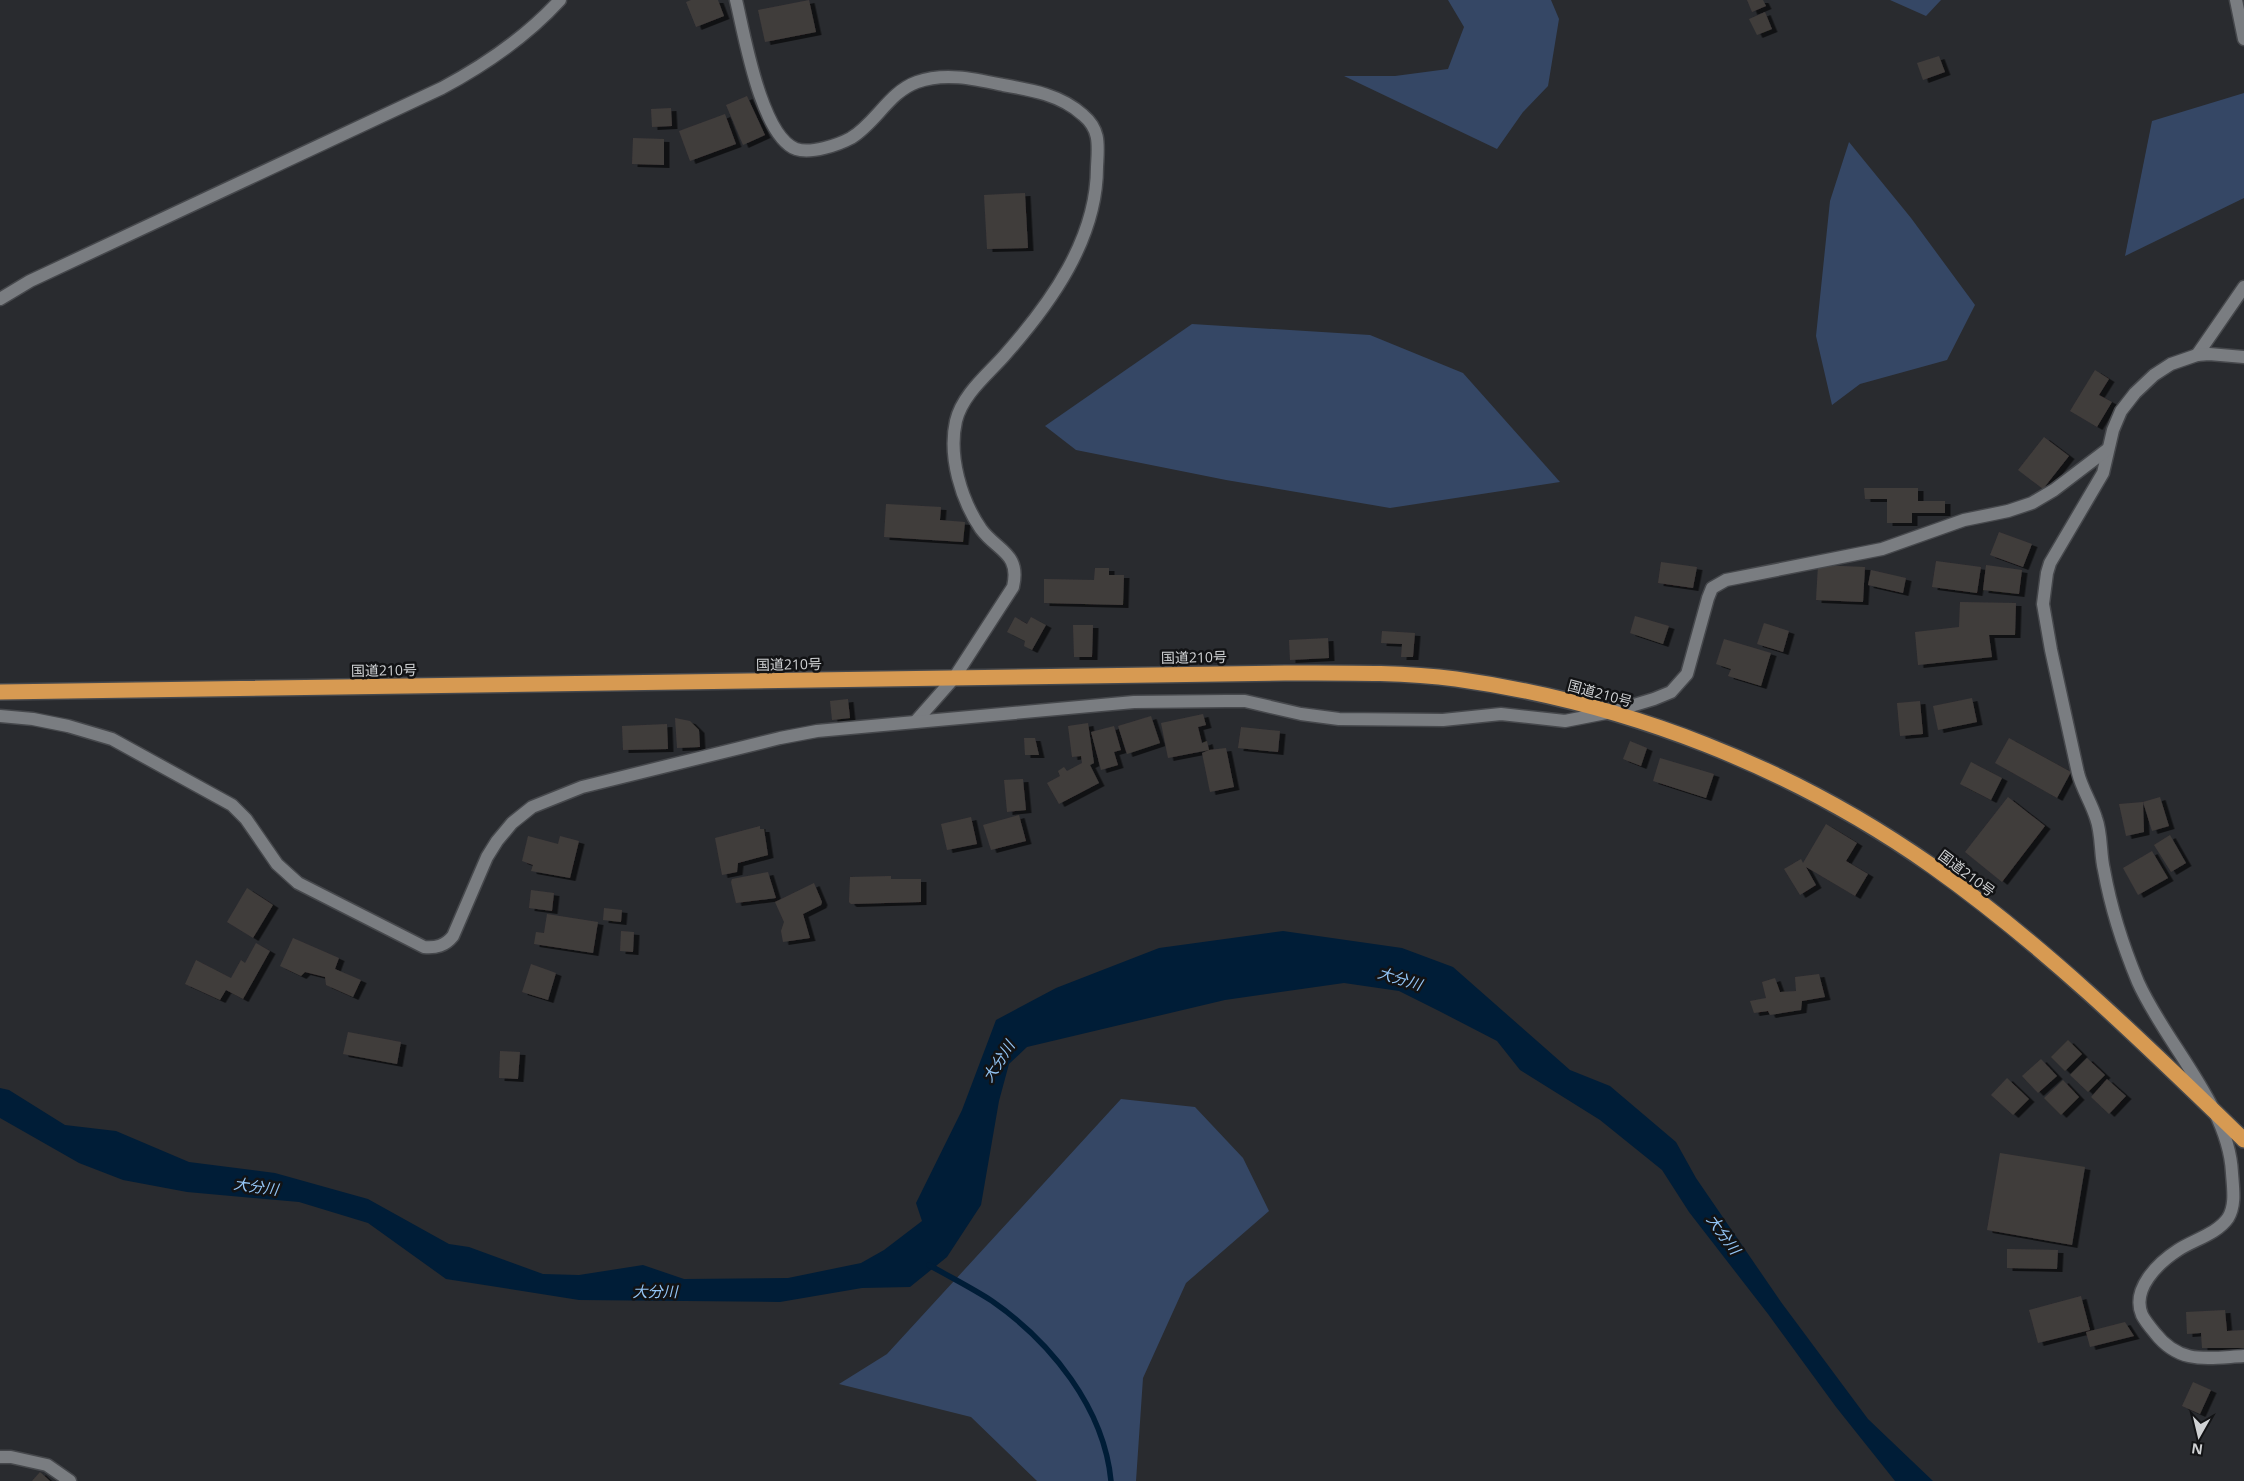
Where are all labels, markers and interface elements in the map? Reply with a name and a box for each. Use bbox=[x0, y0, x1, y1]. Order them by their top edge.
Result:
street label: 国道210号 bbox=[1161, 647, 1227, 667]
street label: 国道210号 bbox=[756, 654, 822, 674]
street label: 国道210号 bbox=[351, 660, 417, 680]
street label: 国道210号 bbox=[1566, 675, 1634, 711]
street label: 国道210号 bbox=[1935, 846, 1999, 900]
water label: 大分川 bbox=[1376, 962, 1426, 995]
water label: 大分川 bbox=[977, 1035, 1020, 1085]
water label: 大分川 bbox=[232, 1173, 282, 1199]
water label: 大分川 bbox=[1703, 1210, 1746, 1260]
water label: 大分川 bbox=[632, 1281, 679, 1301]
north arrow bbox=[2174, 1411, 2224, 1461]
text: N bbox=[2190, 1439, 2204, 1460]

